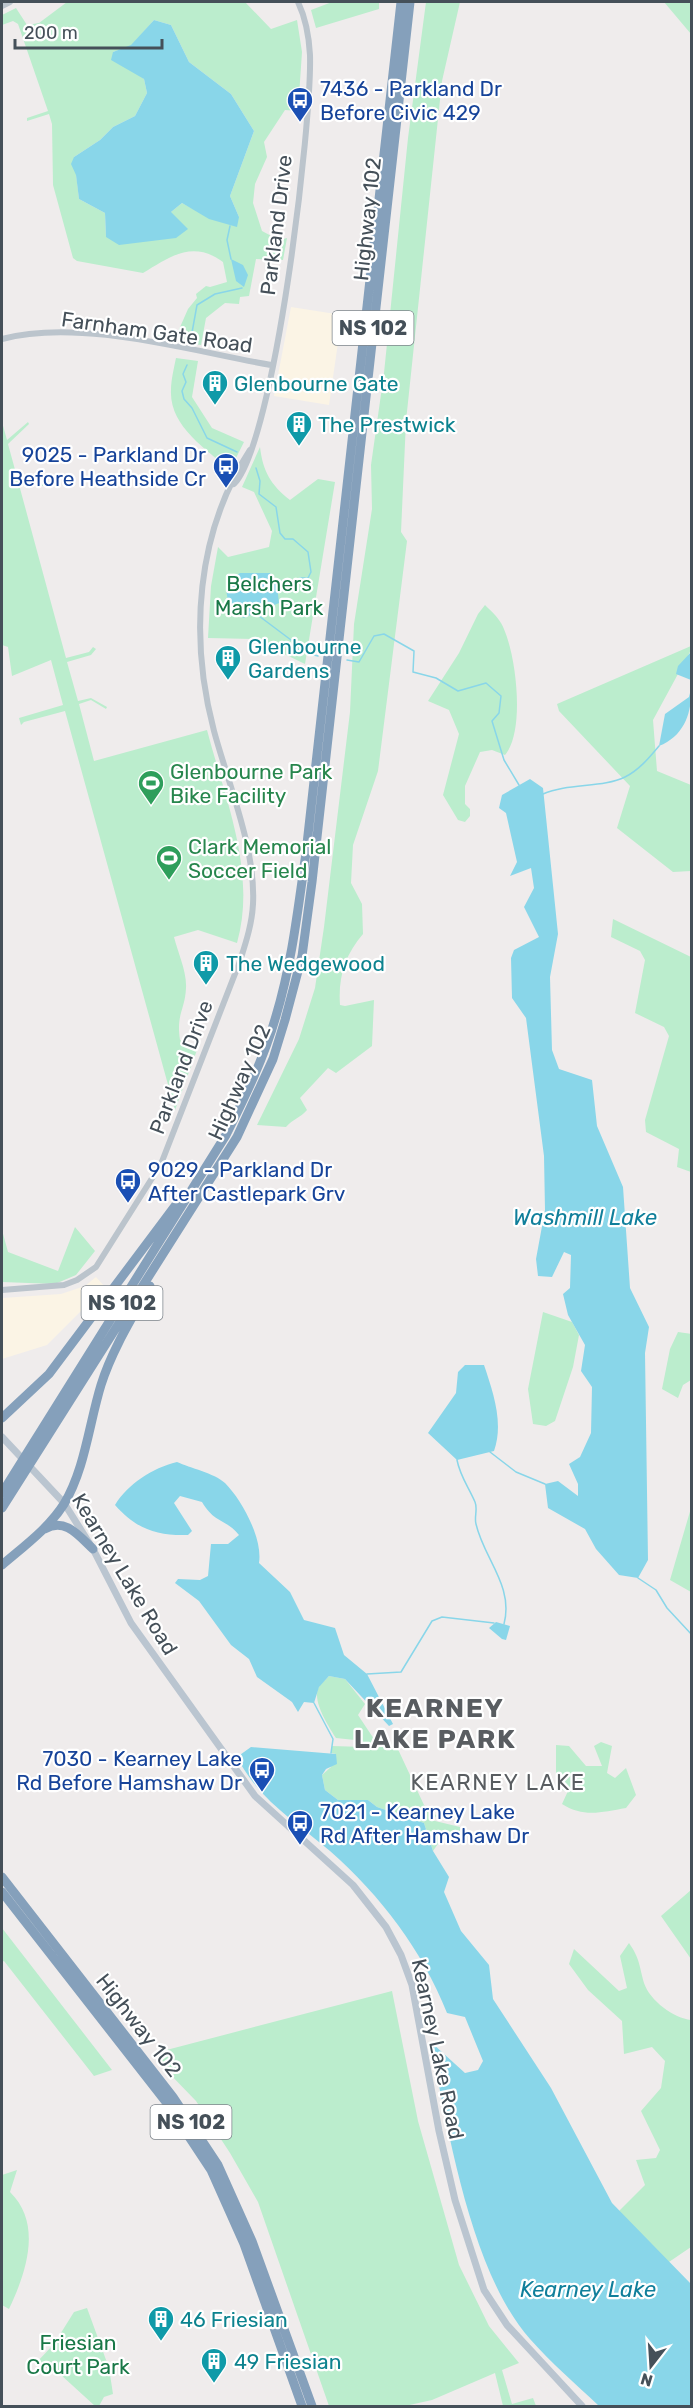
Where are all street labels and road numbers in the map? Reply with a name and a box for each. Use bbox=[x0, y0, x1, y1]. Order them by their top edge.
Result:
street label: Parkland Drive bbox=[255, 153, 297, 297]
street label: Highway 102 bbox=[348, 156, 386, 282]
street label: Farnham Gate Road bbox=[60, 306, 254, 358]
road number: NS 102 bbox=[332, 311, 413, 345]
street label: Parkland Drive bbox=[144, 997, 218, 1137]
street label: Highway 102 bbox=[202, 1020, 276, 1144]
road number: NS 102 bbox=[82, 1286, 162, 1320]
street label: Kearney Lake Road bbox=[67, 1489, 183, 1659]
street label: Kearney Lake Road bbox=[407, 1956, 469, 2142]
street label: Highway 102 bbox=[91, 1968, 187, 2082]
road number: NS 102 bbox=[150, 2105, 231, 2139]

